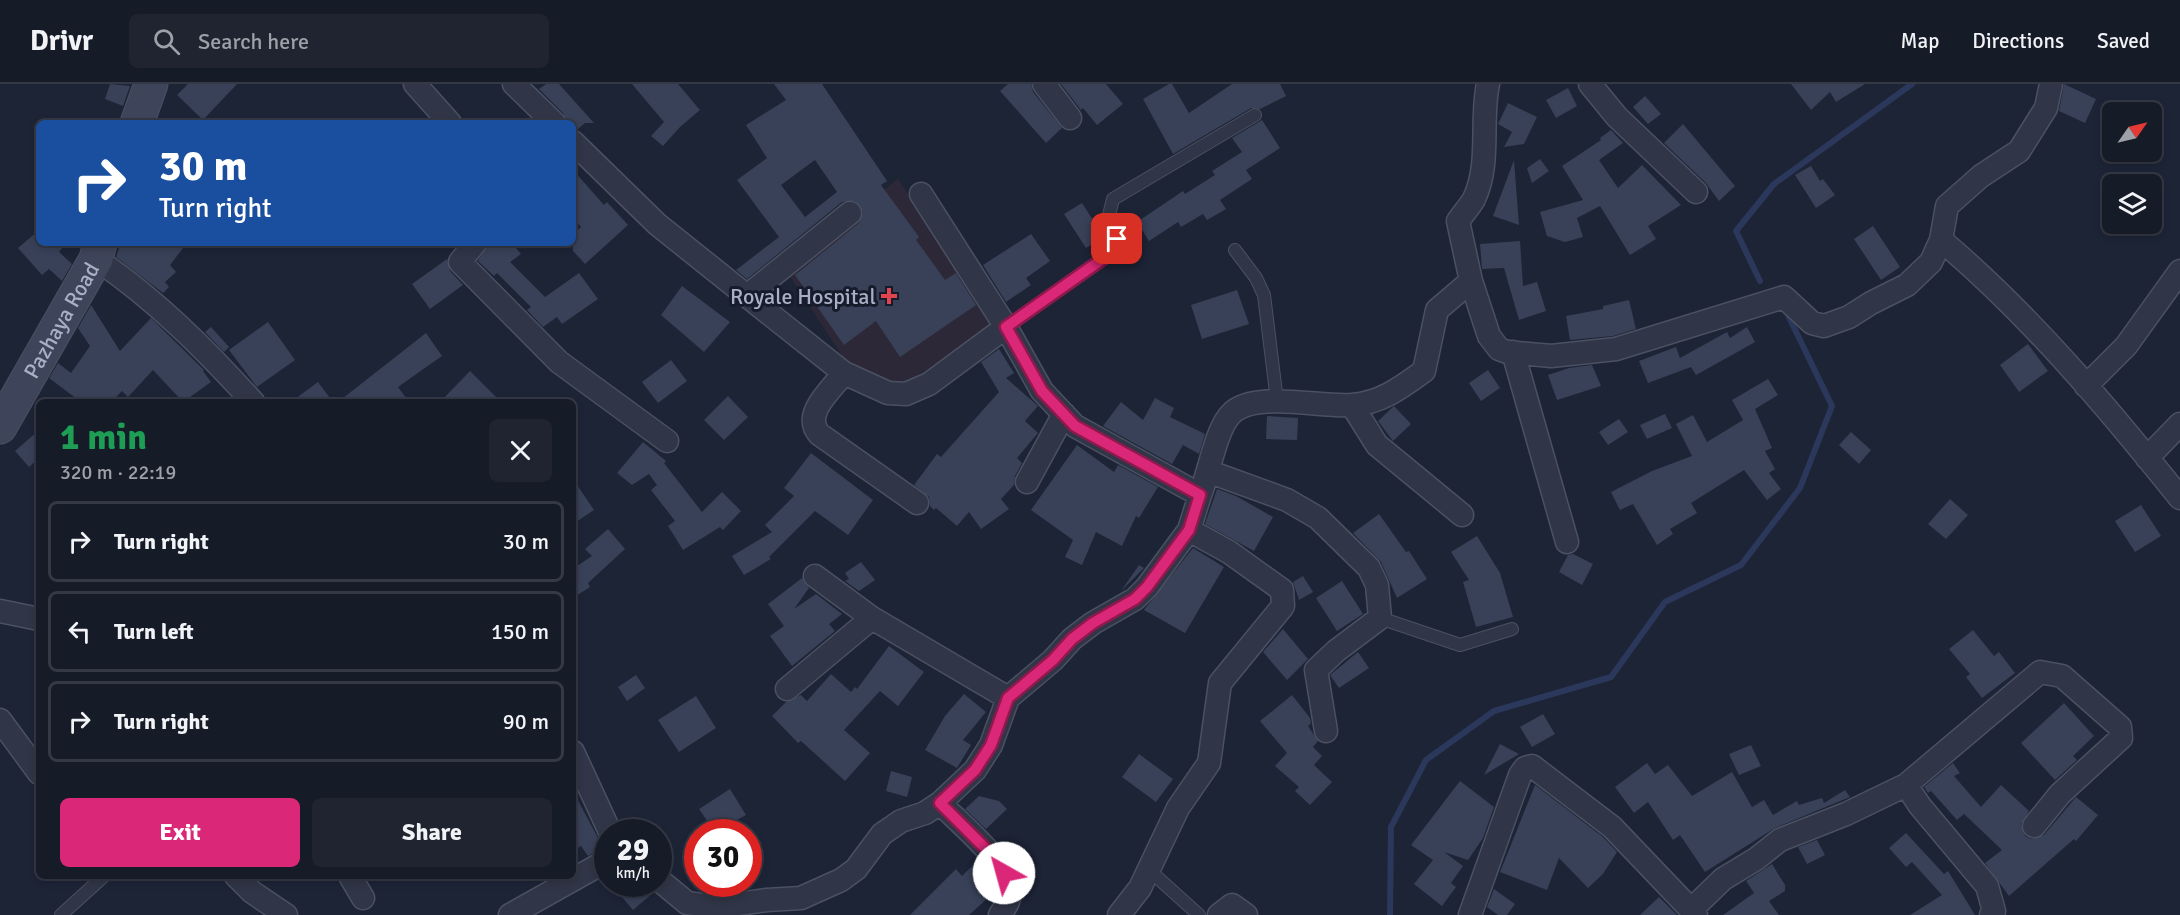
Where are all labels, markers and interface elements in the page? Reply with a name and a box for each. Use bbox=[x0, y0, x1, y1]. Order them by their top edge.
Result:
search box bbox=[129, 14, 549, 68]
text: Drivr bbox=[30, 24, 93, 58]
icon: search bbox=[150, 25, 183, 58]
text: Search here bbox=[198, 28, 309, 55]
text: Map bbox=[1901, 28, 1939, 54]
text: Directions bbox=[1972, 28, 2064, 54]
text: Saved bbox=[2097, 28, 2150, 54]
north arrow bbox=[2102, 102, 2162, 162]
map controls bbox=[2102, 102, 2162, 234]
text: 30 m bbox=[159, 141, 248, 192]
icon: right bbox=[60, 144, 138, 222]
button: layers bbox=[2102, 174, 2162, 234]
text: Turn right bbox=[159, 192, 272, 225]
pin bbox=[1091, 213, 1142, 264]
icon: arrive bbox=[1100, 222, 1133, 255]
street label: Pazhaya Road bbox=[18, 258, 105, 383]
place label: Royale Hospital bbox=[730, 283, 876, 310]
marker: Royale Hospital bbox=[880, 287, 898, 305]
text: 1 min bbox=[60, 415, 147, 460]
button: close bbox=[489, 419, 552, 482]
text: 320 m · 22:19 bbox=[60, 460, 176, 485]
icon: right bbox=[63, 525, 96, 558]
text: Turn right bbox=[114, 528, 209, 555]
text: 30 m bbox=[503, 528, 549, 555]
icon: left bbox=[63, 615, 96, 648]
text: Turn left bbox=[114, 618, 194, 645]
text: 150 m bbox=[491, 618, 549, 645]
icon: right bbox=[63, 705, 96, 738]
text: Turn right bbox=[114, 708, 209, 735]
text: 90 m bbox=[503, 708, 549, 735]
button: Exit bbox=[60, 798, 300, 867]
button: Share bbox=[312, 798, 552, 867]
speed limit sign: 30 bbox=[684, 819, 762, 897]
text: 29 bbox=[617, 832, 649, 869]
position arrow bbox=[972, 841, 1036, 905]
text: km/h bbox=[616, 864, 650, 882]

